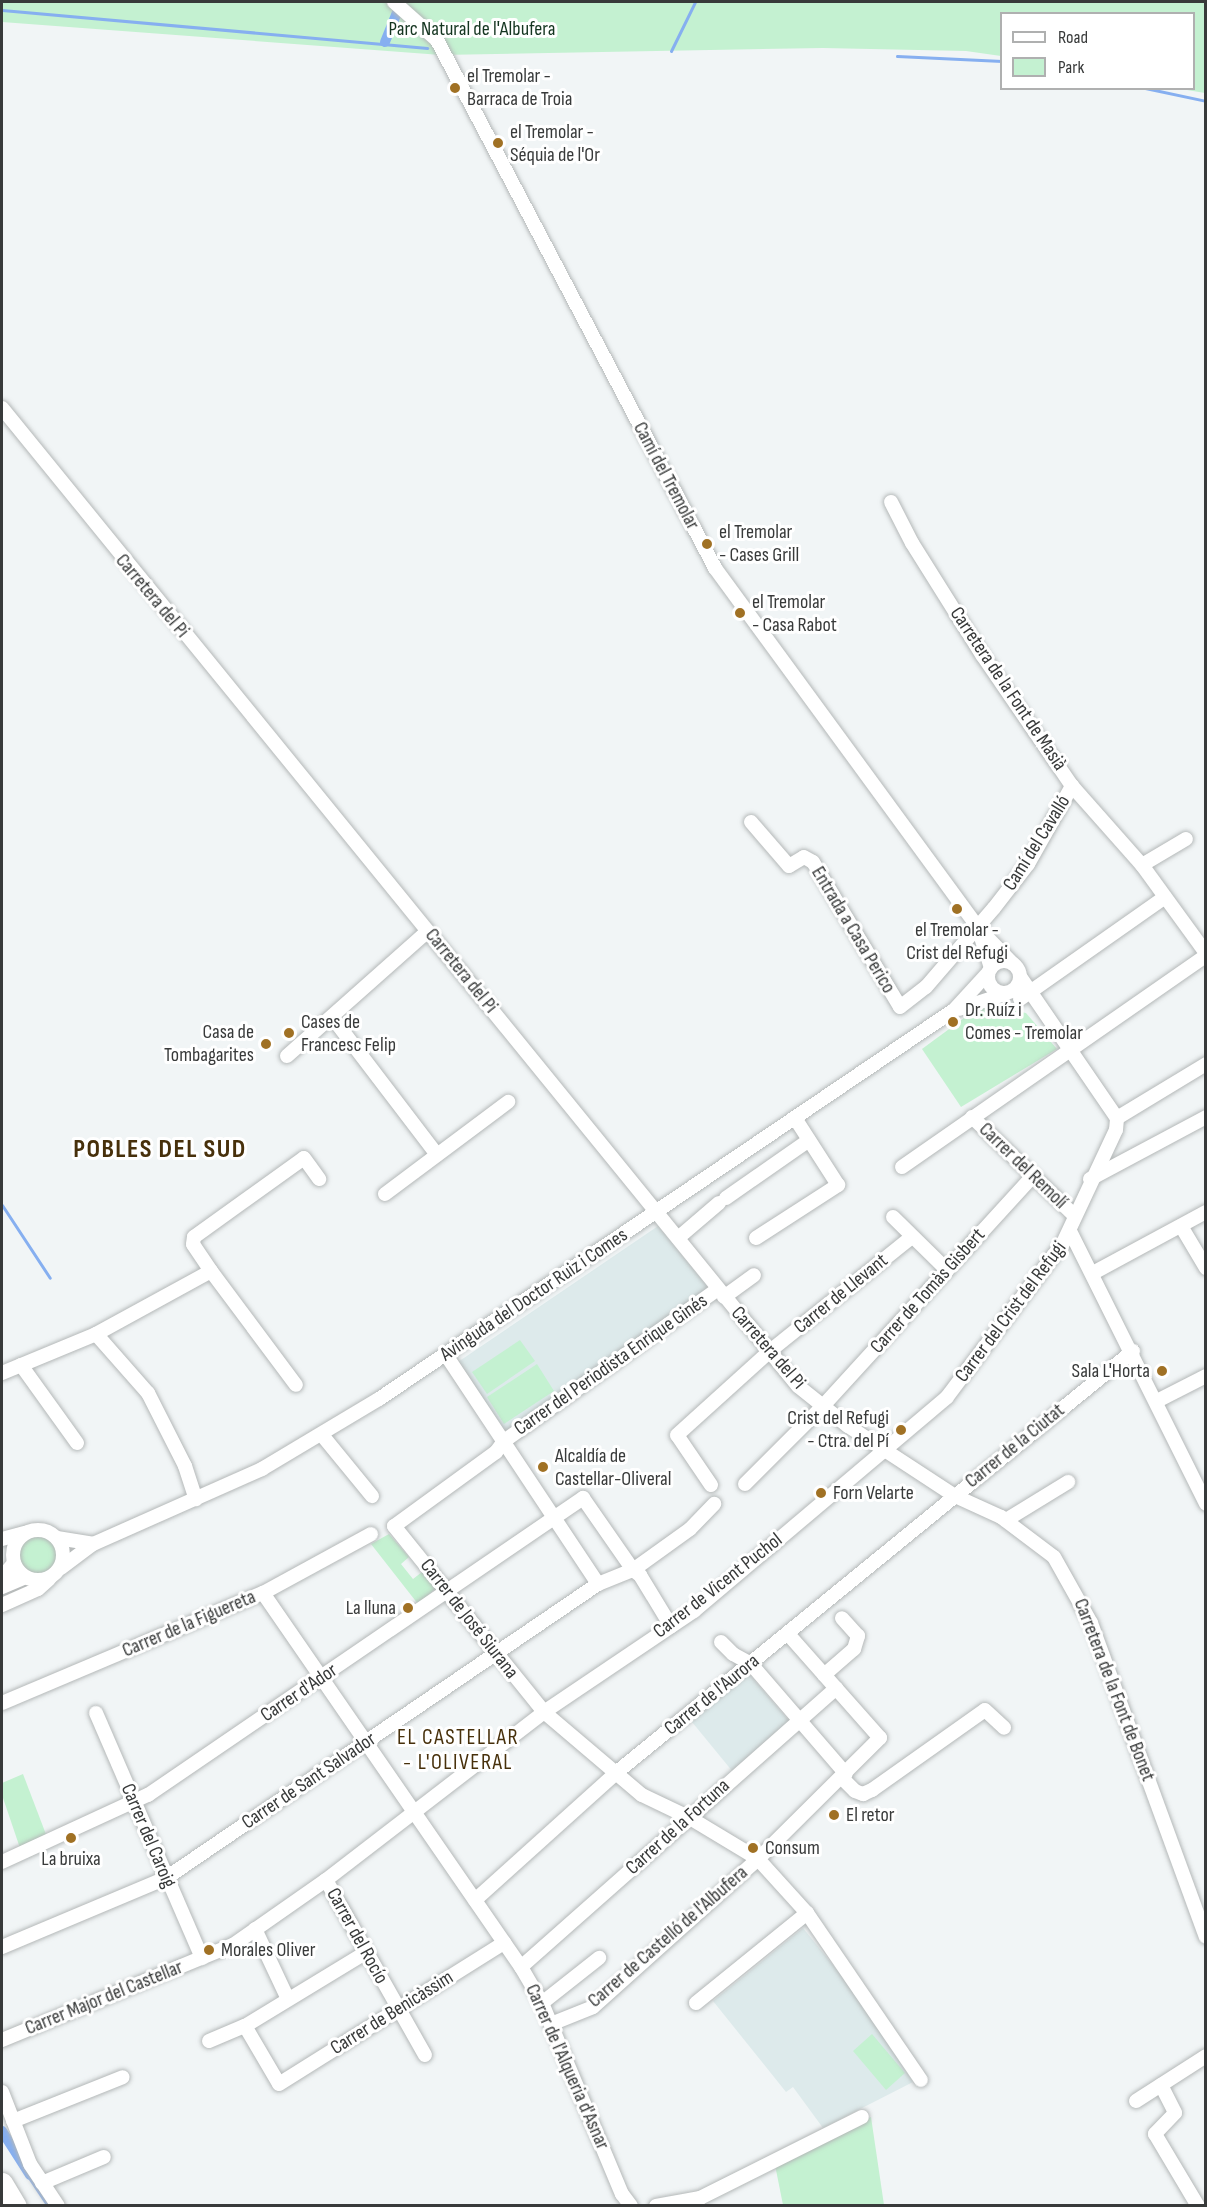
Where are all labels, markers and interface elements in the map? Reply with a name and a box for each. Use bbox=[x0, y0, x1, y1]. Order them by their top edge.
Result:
legend bbox=[1000, 12, 1195, 90]
park label: Parc Natural de l'Albufera bbox=[389, 17, 555, 41]
text: Road bbox=[1058, 27, 1088, 48]
text: Park bbox=[1058, 57, 1084, 78]
place label: el Tremolar - Barraca de Troia bbox=[467, 64, 572, 111]
marker: el Tremolar - Barraca de Troia bbox=[448, 81, 462, 95]
place label: el Tremolar - Séquia de l'Or bbox=[510, 120, 600, 167]
marker: el Tremolar - Séquia de l'Or bbox=[491, 136, 505, 150]
street label: Camí del Tremolar bbox=[628, 418, 704, 534]
place label: el Tremolar - Cases Grill bbox=[719, 520, 799, 567]
marker: el Tremolar - Cases Grill bbox=[700, 537, 714, 551]
street label: Carretera del Pi bbox=[110, 549, 194, 643]
place label: el Tremolar - Casa Rabot bbox=[752, 590, 837, 637]
street label: Carretera de la Font de Masià bbox=[944, 603, 1072, 775]
marker: el Tremolar - Casa Rabot bbox=[733, 606, 747, 620]
street label: Camí del Cavalló bbox=[998, 791, 1076, 895]
street label: Entrada a Casa Perico bbox=[806, 862, 900, 998]
marker: el Tremolar - Crist del Refugi bbox=[950, 902, 964, 916]
place label: el Tremolar - Crist del Refugi bbox=[906, 918, 1008, 965]
street label: Carretera del Pi bbox=[420, 924, 502, 1018]
place label: Dr. Ruíz i Comes - Tremolar bbox=[965, 999, 1083, 1046]
place label: Cases de Francesc Felip bbox=[301, 1010, 396, 1057]
marker: Dr. Ruíz i Comes - Tremolar bbox=[946, 1015, 960, 1029]
place label: Casa de Tombagarites bbox=[164, 1020, 254, 1067]
marker: Cases de Francesc Felip bbox=[282, 1026, 296, 1040]
marker: Casa de Tombagarites bbox=[259, 1037, 273, 1051]
street label: Carrer del Remolí bbox=[974, 1118, 1072, 1214]
district label: POBLES DEL SUD bbox=[73, 1134, 247, 1166]
street label: Avinguda del Doctor Ruiz i Comes bbox=[436, 1223, 632, 1367]
street label: Carrer de Tomàs Gisbert bbox=[866, 1223, 990, 1359]
street label: Carrer del Crist del Refugi bbox=[950, 1237, 1072, 1387]
street label: Carrer de Llevant bbox=[789, 1249, 893, 1339]
street label: Carrer del Periodista Enrique Ginés bbox=[510, 1289, 712, 1441]
street label: Carretera del Pi bbox=[726, 1302, 810, 1394]
place label: Sala L'Horta bbox=[1072, 1359, 1150, 1383]
marker: Sala L'Horta bbox=[1155, 1364, 1169, 1378]
street label: Carrer de la Ciutat bbox=[960, 1399, 1070, 1493]
place label: Crist del Refugi - Ctra. del Pí bbox=[787, 1406, 889, 1453]
marker: Crist del Refugi - Ctra. del Pí bbox=[894, 1423, 908, 1437]
place label: Alcaldía de Castellar-Oliveral bbox=[555, 1444, 672, 1491]
marker: Alcaldía de Castellar-Oliveral bbox=[536, 1460, 550, 1474]
place label: Forn Velarte bbox=[833, 1481, 914, 1505]
marker: Forn Velarte bbox=[814, 1486, 828, 1500]
street label: Carrer de Vicent Puchol bbox=[649, 1528, 787, 1644]
street label: Carrer de José Siurana bbox=[415, 1554, 523, 1684]
street label: Carrer de la Figuereta bbox=[119, 1585, 259, 1663]
street label: Carretera de la Font de Bonet bbox=[1068, 1595, 1160, 1785]
place label: La lluna bbox=[346, 1596, 396, 1620]
marker: La lluna bbox=[401, 1601, 415, 1615]
street label: Carrer de l'Aurora bbox=[660, 1649, 764, 1741]
street label: Carrer d'Ador bbox=[256, 1659, 342, 1727]
district label: EL CASTELLAR - L'OLIVERAL bbox=[397, 1724, 519, 1776]
street label: Carrer de Sant Salvador bbox=[237, 1727, 381, 1835]
street label: Carrer de la Fortuna bbox=[621, 1774, 735, 1880]
street label: Carrer del Caroig bbox=[115, 1780, 181, 1892]
place label: El retor bbox=[846, 1803, 895, 1827]
marker: El retor bbox=[827, 1808, 841, 1822]
marker: La bruixa bbox=[64, 1831, 78, 1845]
place label: Consum bbox=[765, 1836, 820, 1860]
marker: Consum bbox=[746, 1841, 760, 1855]
place label: La bruixa bbox=[41, 1847, 101, 1871]
street label: Carrer de Castelló de l'Albufera bbox=[583, 1861, 753, 2013]
street label: Carrer del Rocío bbox=[321, 1884, 393, 1988]
place label: Morales Oliver bbox=[221, 1938, 315, 1962]
marker: Morales Oliver bbox=[202, 1943, 216, 1957]
street label: Carrer Major del Castellar bbox=[22, 1955, 186, 2041]
street label: Carrer de Benicàssim bbox=[326, 1966, 458, 2060]
street label: Carrer de l'Alqueria d'Asnar bbox=[520, 1981, 614, 2153]

